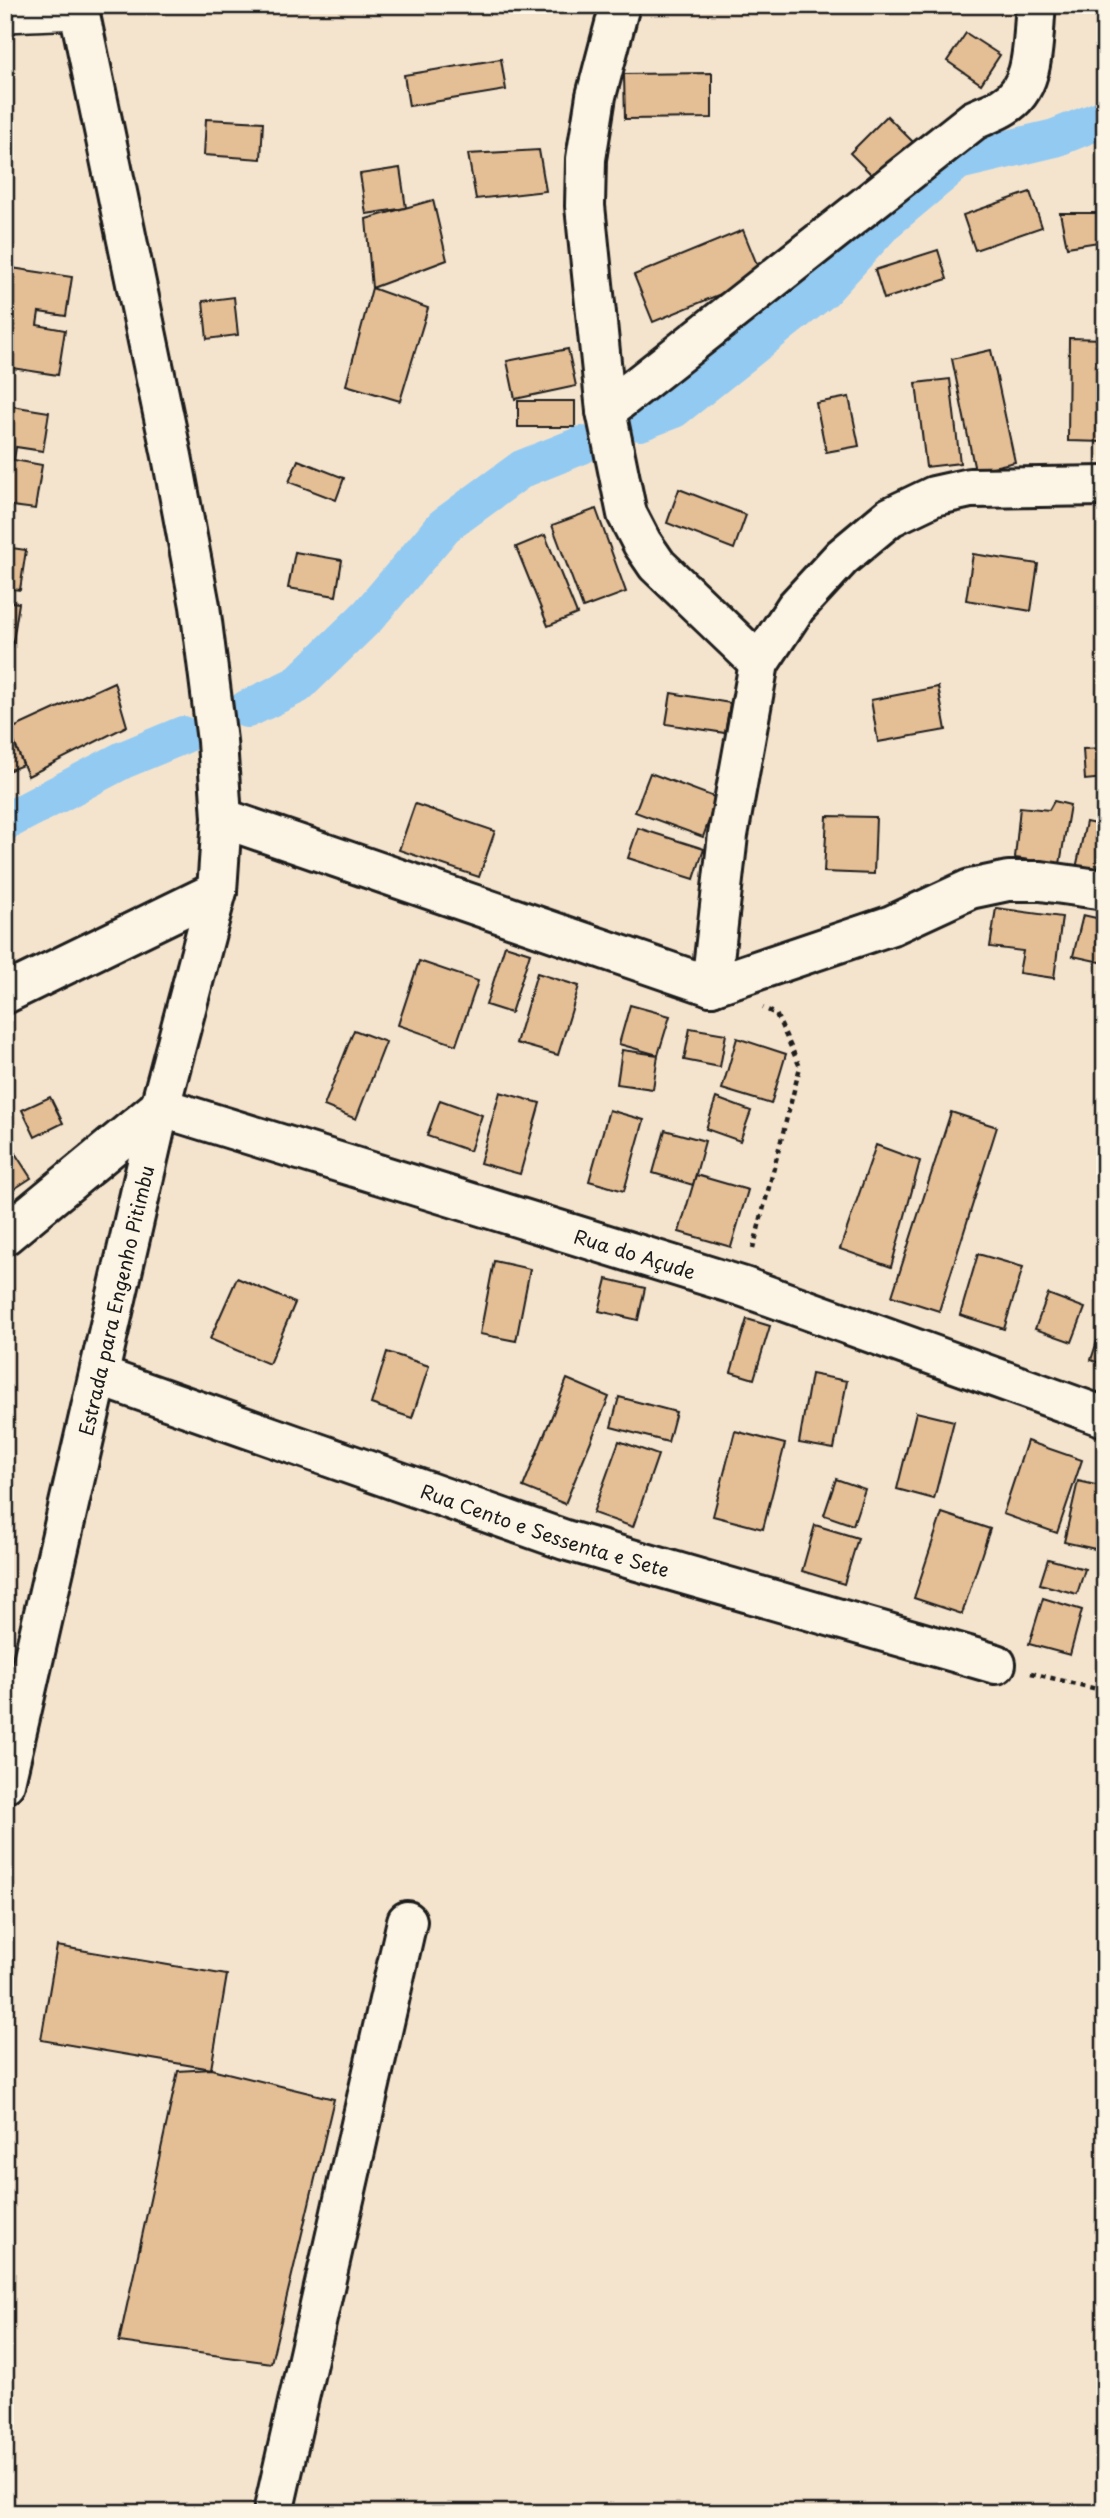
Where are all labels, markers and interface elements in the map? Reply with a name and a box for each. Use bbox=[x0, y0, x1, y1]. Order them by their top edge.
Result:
street label: Estrada para Engenho Pitimbu bbox=[71, 1163, 160, 1438]
street label: Rua do Açude bbox=[571, 1222, 699, 1285]
street label: Rua Cento e Sessenta e Sete bbox=[417, 1476, 673, 1583]

